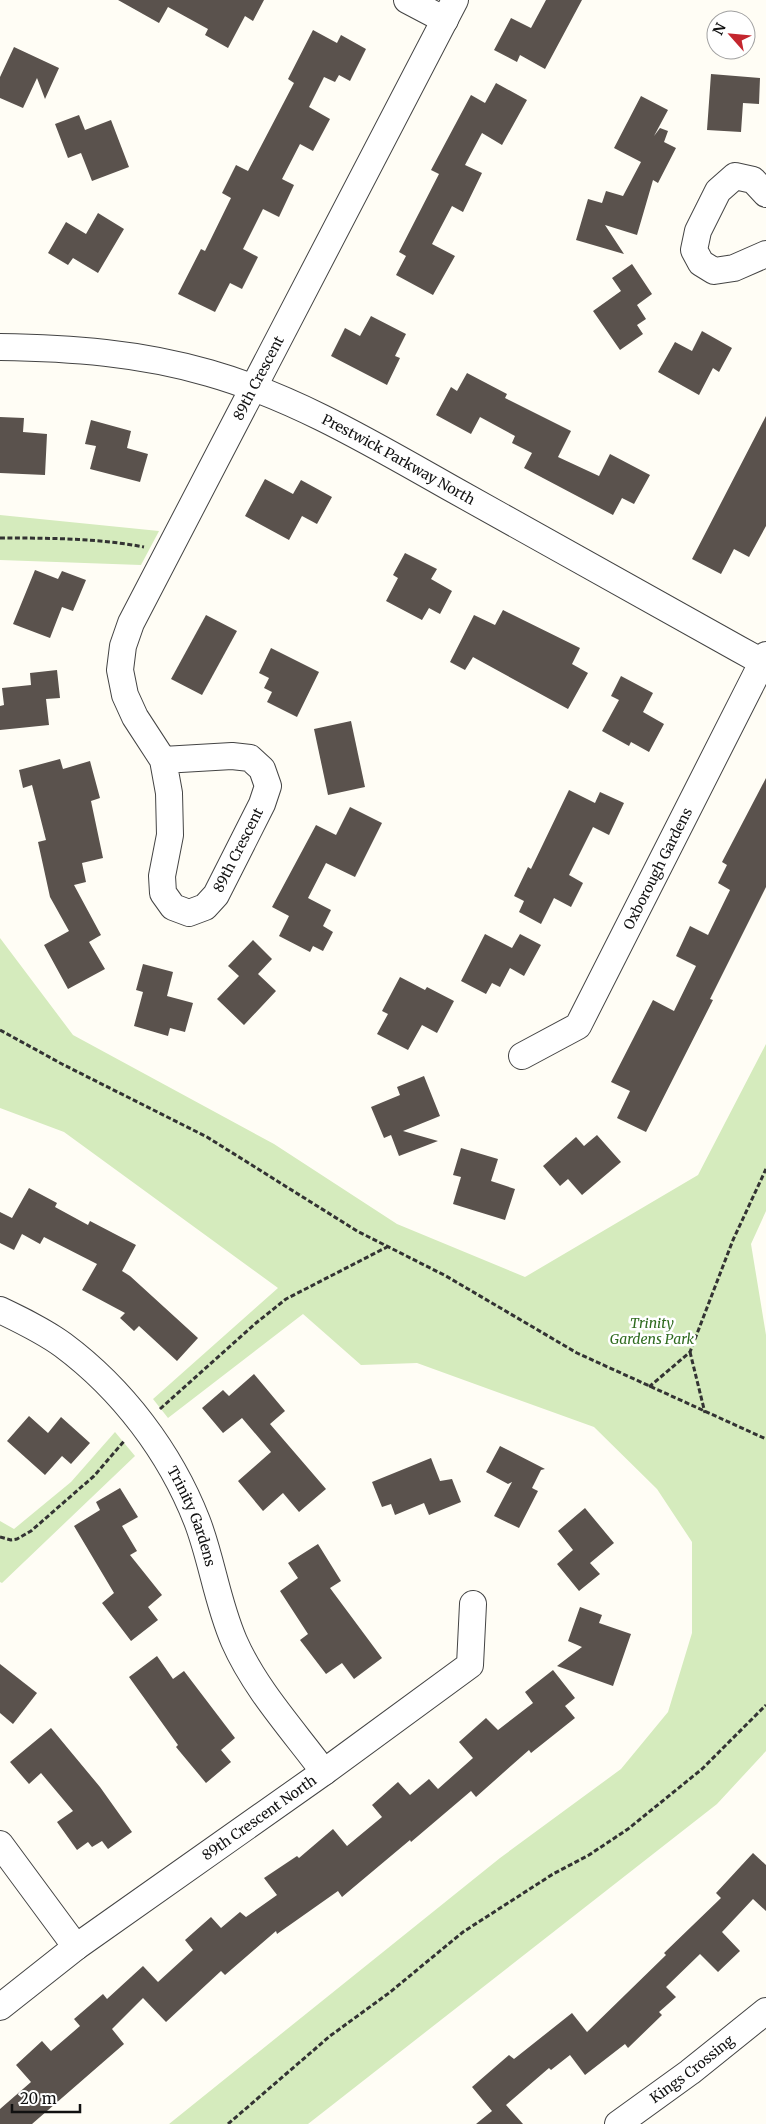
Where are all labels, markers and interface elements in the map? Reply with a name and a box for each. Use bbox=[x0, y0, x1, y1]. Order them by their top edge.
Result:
north arrow bbox=[706, 10, 756, 60]
text: N bbox=[709, 20, 730, 38]
street label: 89th Crescent bbox=[229, 332, 288, 423]
street label: Prestwick Parkway North bbox=[319, 410, 478, 509]
street label: 89th Crescent bbox=[209, 804, 267, 895]
street label: Oxborough Gardens bbox=[619, 804, 696, 933]
park label: Trinity Gardens Park bbox=[610, 1314, 695, 1348]
street label: Trinity Gardens bbox=[163, 1463, 220, 1569]
street label: 89th Crescent North bbox=[198, 1771, 320, 1864]
street label: Kings Crossing bbox=[646, 2031, 738, 2107]
scale bar bbox=[12, 2082, 80, 2114]
text: 20 m bbox=[20, 2089, 57, 2108]

